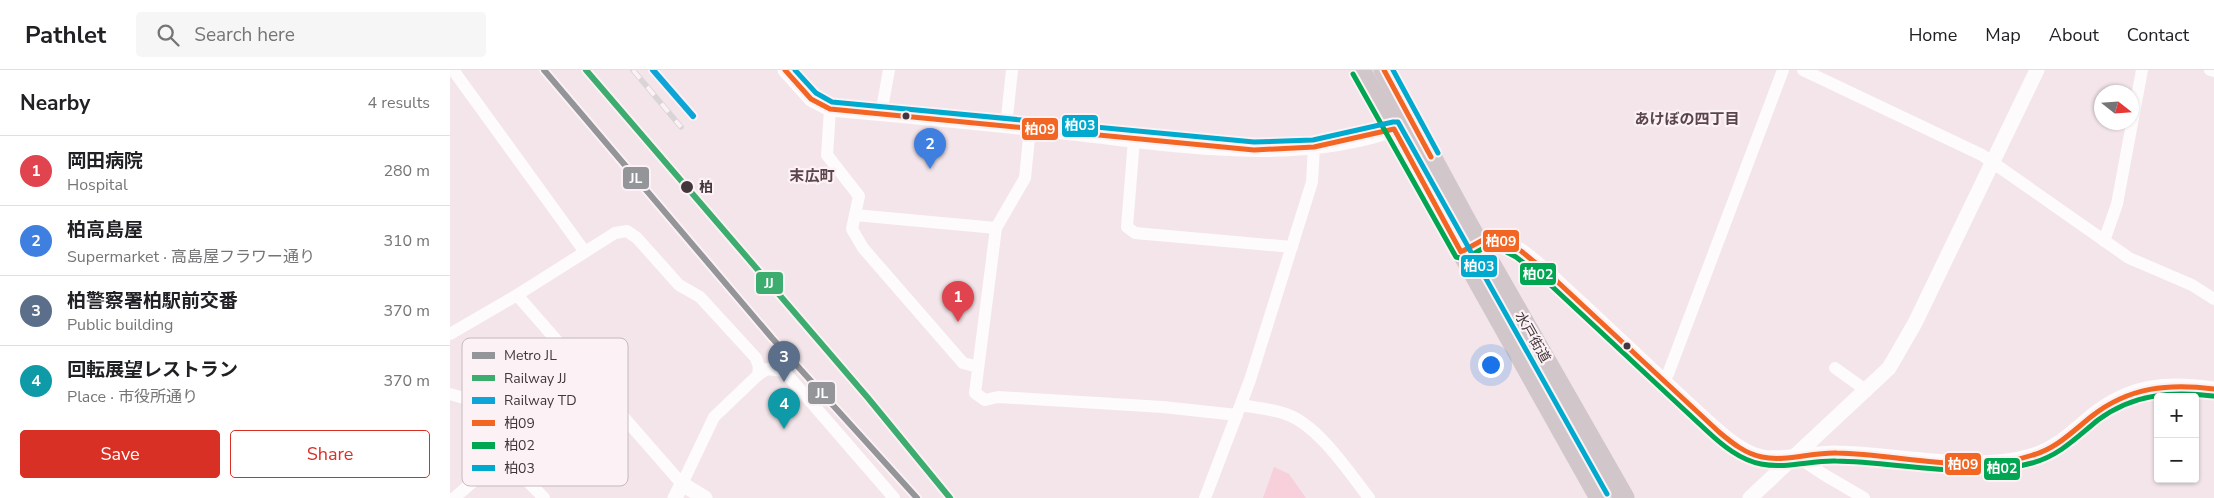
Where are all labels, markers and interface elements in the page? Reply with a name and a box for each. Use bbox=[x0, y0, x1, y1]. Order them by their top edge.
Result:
search box bbox=[136, 12, 486, 57]
text: Pathlet bbox=[25, 19, 106, 51]
icon: search bbox=[154, 21, 182, 49]
text: Search here bbox=[194, 22, 295, 48]
text: Home bbox=[1909, 23, 1957, 47]
text: Map bbox=[1985, 23, 2021, 47]
text: About bbox=[2049, 23, 2099, 47]
text: Contact bbox=[2127, 23, 2189, 47]
north arrow bbox=[2094, 85, 2139, 130]
text: Nearby bbox=[20, 89, 90, 117]
text: 4 results bbox=[368, 92, 430, 114]
district label: あけぼの四丁目 bbox=[1634, 109, 1740, 129]
unlabelled marker bbox=[901, 111, 911, 121]
line badge: 柏03 bbox=[1061, 114, 1099, 138]
text: 柏03 bbox=[1065, 116, 1095, 135]
line badge: 柏09 bbox=[1021, 117, 1059, 141]
text: 柏09 bbox=[1025, 120, 1055, 139]
pin: 2 bbox=[914, 128, 946, 169]
text: 岡田病院 bbox=[67, 148, 143, 174]
text: 1 bbox=[31, 160, 41, 182]
text: 280 m bbox=[383, 160, 430, 182]
line badge: JL bbox=[622, 166, 650, 190]
district label: 末広町 bbox=[789, 166, 835, 186]
text: JL bbox=[629, 169, 643, 188]
text: Hospital bbox=[67, 174, 128, 196]
place label: 柏 bbox=[699, 178, 713, 197]
marker: 柏 bbox=[679, 179, 695, 195]
text: 柏高島屋 bbox=[67, 217, 143, 243]
line badge: 柏09 bbox=[1482, 229, 1520, 253]
text: 2 bbox=[31, 230, 41, 252]
text: 310 m bbox=[383, 230, 430, 252]
text: 柏09 bbox=[1486, 232, 1516, 251]
text: Supermarket · 高島屋フラワー通り bbox=[67, 246, 315, 268]
line badge: 柏03 bbox=[1460, 254, 1498, 278]
text: 柏03 bbox=[1464, 257, 1494, 276]
line badge: 柏02 bbox=[1519, 262, 1557, 286]
text: 柏02 bbox=[1523, 265, 1553, 284]
line badge: JJ bbox=[755, 271, 784, 295]
text: JJ bbox=[763, 274, 774, 293]
pin: 1 bbox=[942, 281, 974, 322]
text: 柏警察署柏駅前交番 bbox=[67, 288, 238, 314]
text: 3 bbox=[31, 300, 41, 322]
text: 370 m bbox=[383, 300, 430, 322]
street label: 水戸街道 bbox=[1510, 308, 1555, 366]
text: Public building bbox=[67, 314, 173, 336]
legend bbox=[462, 338, 628, 486]
pin: 3 bbox=[768, 341, 800, 382]
unlabelled marker bbox=[1622, 341, 1632, 351]
text: Metro JL bbox=[504, 346, 557, 365]
your location bbox=[1478, 352, 1504, 378]
text: 回転展望レストラン bbox=[67, 357, 238, 383]
text: Railway JJ bbox=[504, 369, 567, 388]
text: 4 bbox=[31, 370, 41, 392]
text: 370 m bbox=[383, 370, 430, 392]
line badge: JL bbox=[807, 381, 836, 405]
text: JL bbox=[815, 384, 829, 403]
text: Place · 市役所通り bbox=[67, 386, 198, 408]
pin: 4 bbox=[768, 388, 800, 429]
text: Railway TD bbox=[504, 391, 577, 410]
map controls bbox=[2154, 393, 2199, 483]
button: + bbox=[2154, 393, 2199, 438]
text: 柏09 bbox=[504, 414, 535, 433]
button: Save bbox=[20, 430, 220, 478]
button: Share bbox=[230, 430, 430, 478]
text: 柏02 bbox=[504, 436, 535, 455]
button: − bbox=[2154, 438, 2199, 483]
line badge: 柏09 bbox=[1944, 452, 1982, 476]
text: 柏09 bbox=[1948, 455, 1978, 474]
line badge: 柏02 bbox=[1983, 457, 2021, 481]
text: 柏03 bbox=[504, 459, 535, 478]
text: 柏02 bbox=[1987, 459, 2017, 478]

